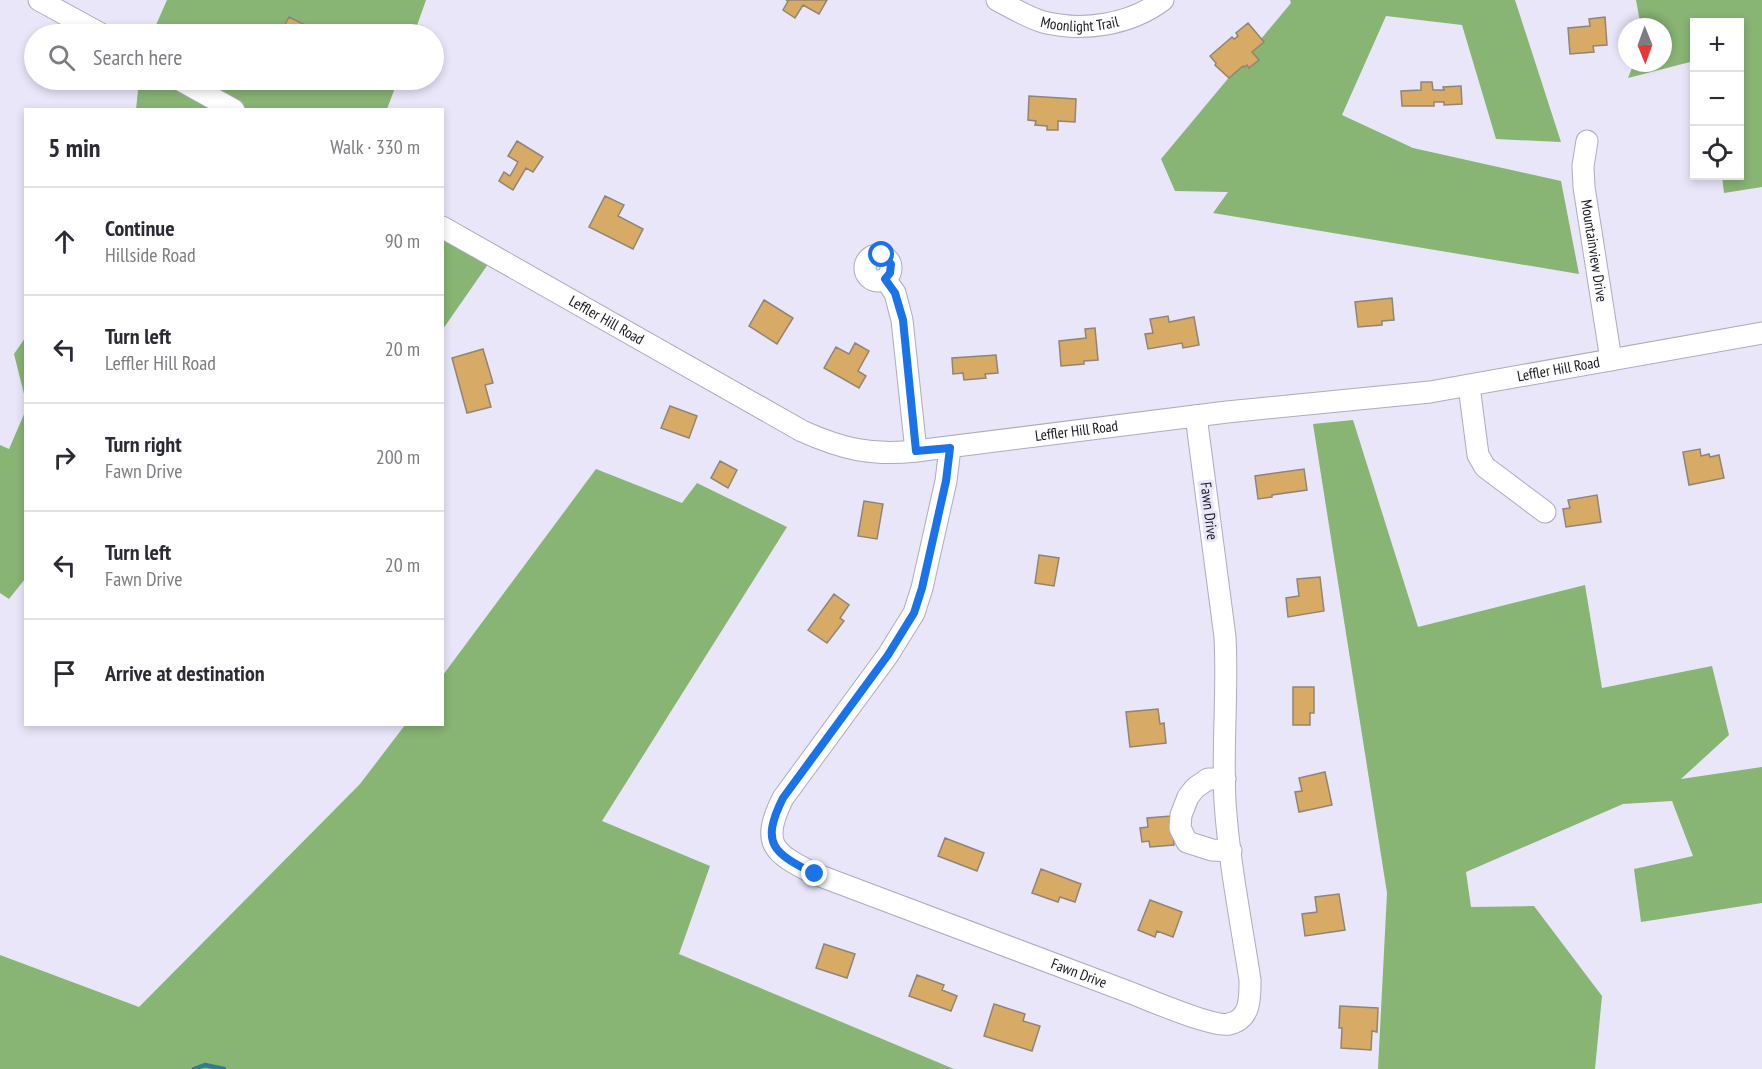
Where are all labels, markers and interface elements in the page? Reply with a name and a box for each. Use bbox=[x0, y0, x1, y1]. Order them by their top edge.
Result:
street label: Moonlight Trail bbox=[1039, 12, 1121, 35]
north arrow bbox=[1618, 18, 1672, 72]
map controls bbox=[1690, 18, 1744, 180]
button: + bbox=[1690, 18, 1744, 72]
search box bbox=[24, 24, 444, 90]
icon: search bbox=[45, 41, 78, 74]
text: Search here bbox=[93, 43, 182, 71]
button: − bbox=[1690, 72, 1744, 126]
button: locate bbox=[1690, 126, 1744, 180]
text: 5 min bbox=[48, 131, 101, 164]
text: Walk · 330 m bbox=[330, 134, 420, 160]
street label: Mountainview Drive bbox=[1577, 198, 1612, 303]
text: Continue bbox=[105, 214, 175, 242]
icon: ahead bbox=[48, 225, 81, 258]
text: 90 m bbox=[385, 228, 420, 254]
route start bbox=[868, 241, 894, 267]
text: Hillside Road bbox=[105, 242, 196, 268]
street label: Leffler Hill Road bbox=[566, 291, 648, 349]
text: Turn left bbox=[105, 322, 171, 350]
icon: left bbox=[48, 333, 81, 366]
text: 20 m bbox=[385, 336, 420, 362]
text: Leffler Hill Road bbox=[105, 350, 216, 376]
street label: Leffler Hill Road bbox=[1516, 352, 1601, 385]
street label: Leffler Hill Road bbox=[1034, 416, 1119, 445]
text: Turn right bbox=[105, 430, 182, 458]
icon: right bbox=[48, 441, 81, 474]
text: 200 m bbox=[376, 444, 420, 470]
text: Fawn Drive bbox=[105, 458, 182, 484]
street label: Fawn Drive bbox=[1197, 481, 1222, 541]
text: Turn left bbox=[105, 538, 171, 566]
icon: left bbox=[48, 549, 81, 582]
text: 20 m bbox=[385, 552, 420, 578]
text: Fawn Drive bbox=[105, 566, 182, 592]
icon: arrive bbox=[48, 657, 81, 690]
text: Arrive at destination bbox=[105, 659, 265, 687]
route end bbox=[801, 860, 827, 886]
street label: Fawn Drive bbox=[1048, 954, 1110, 992]

